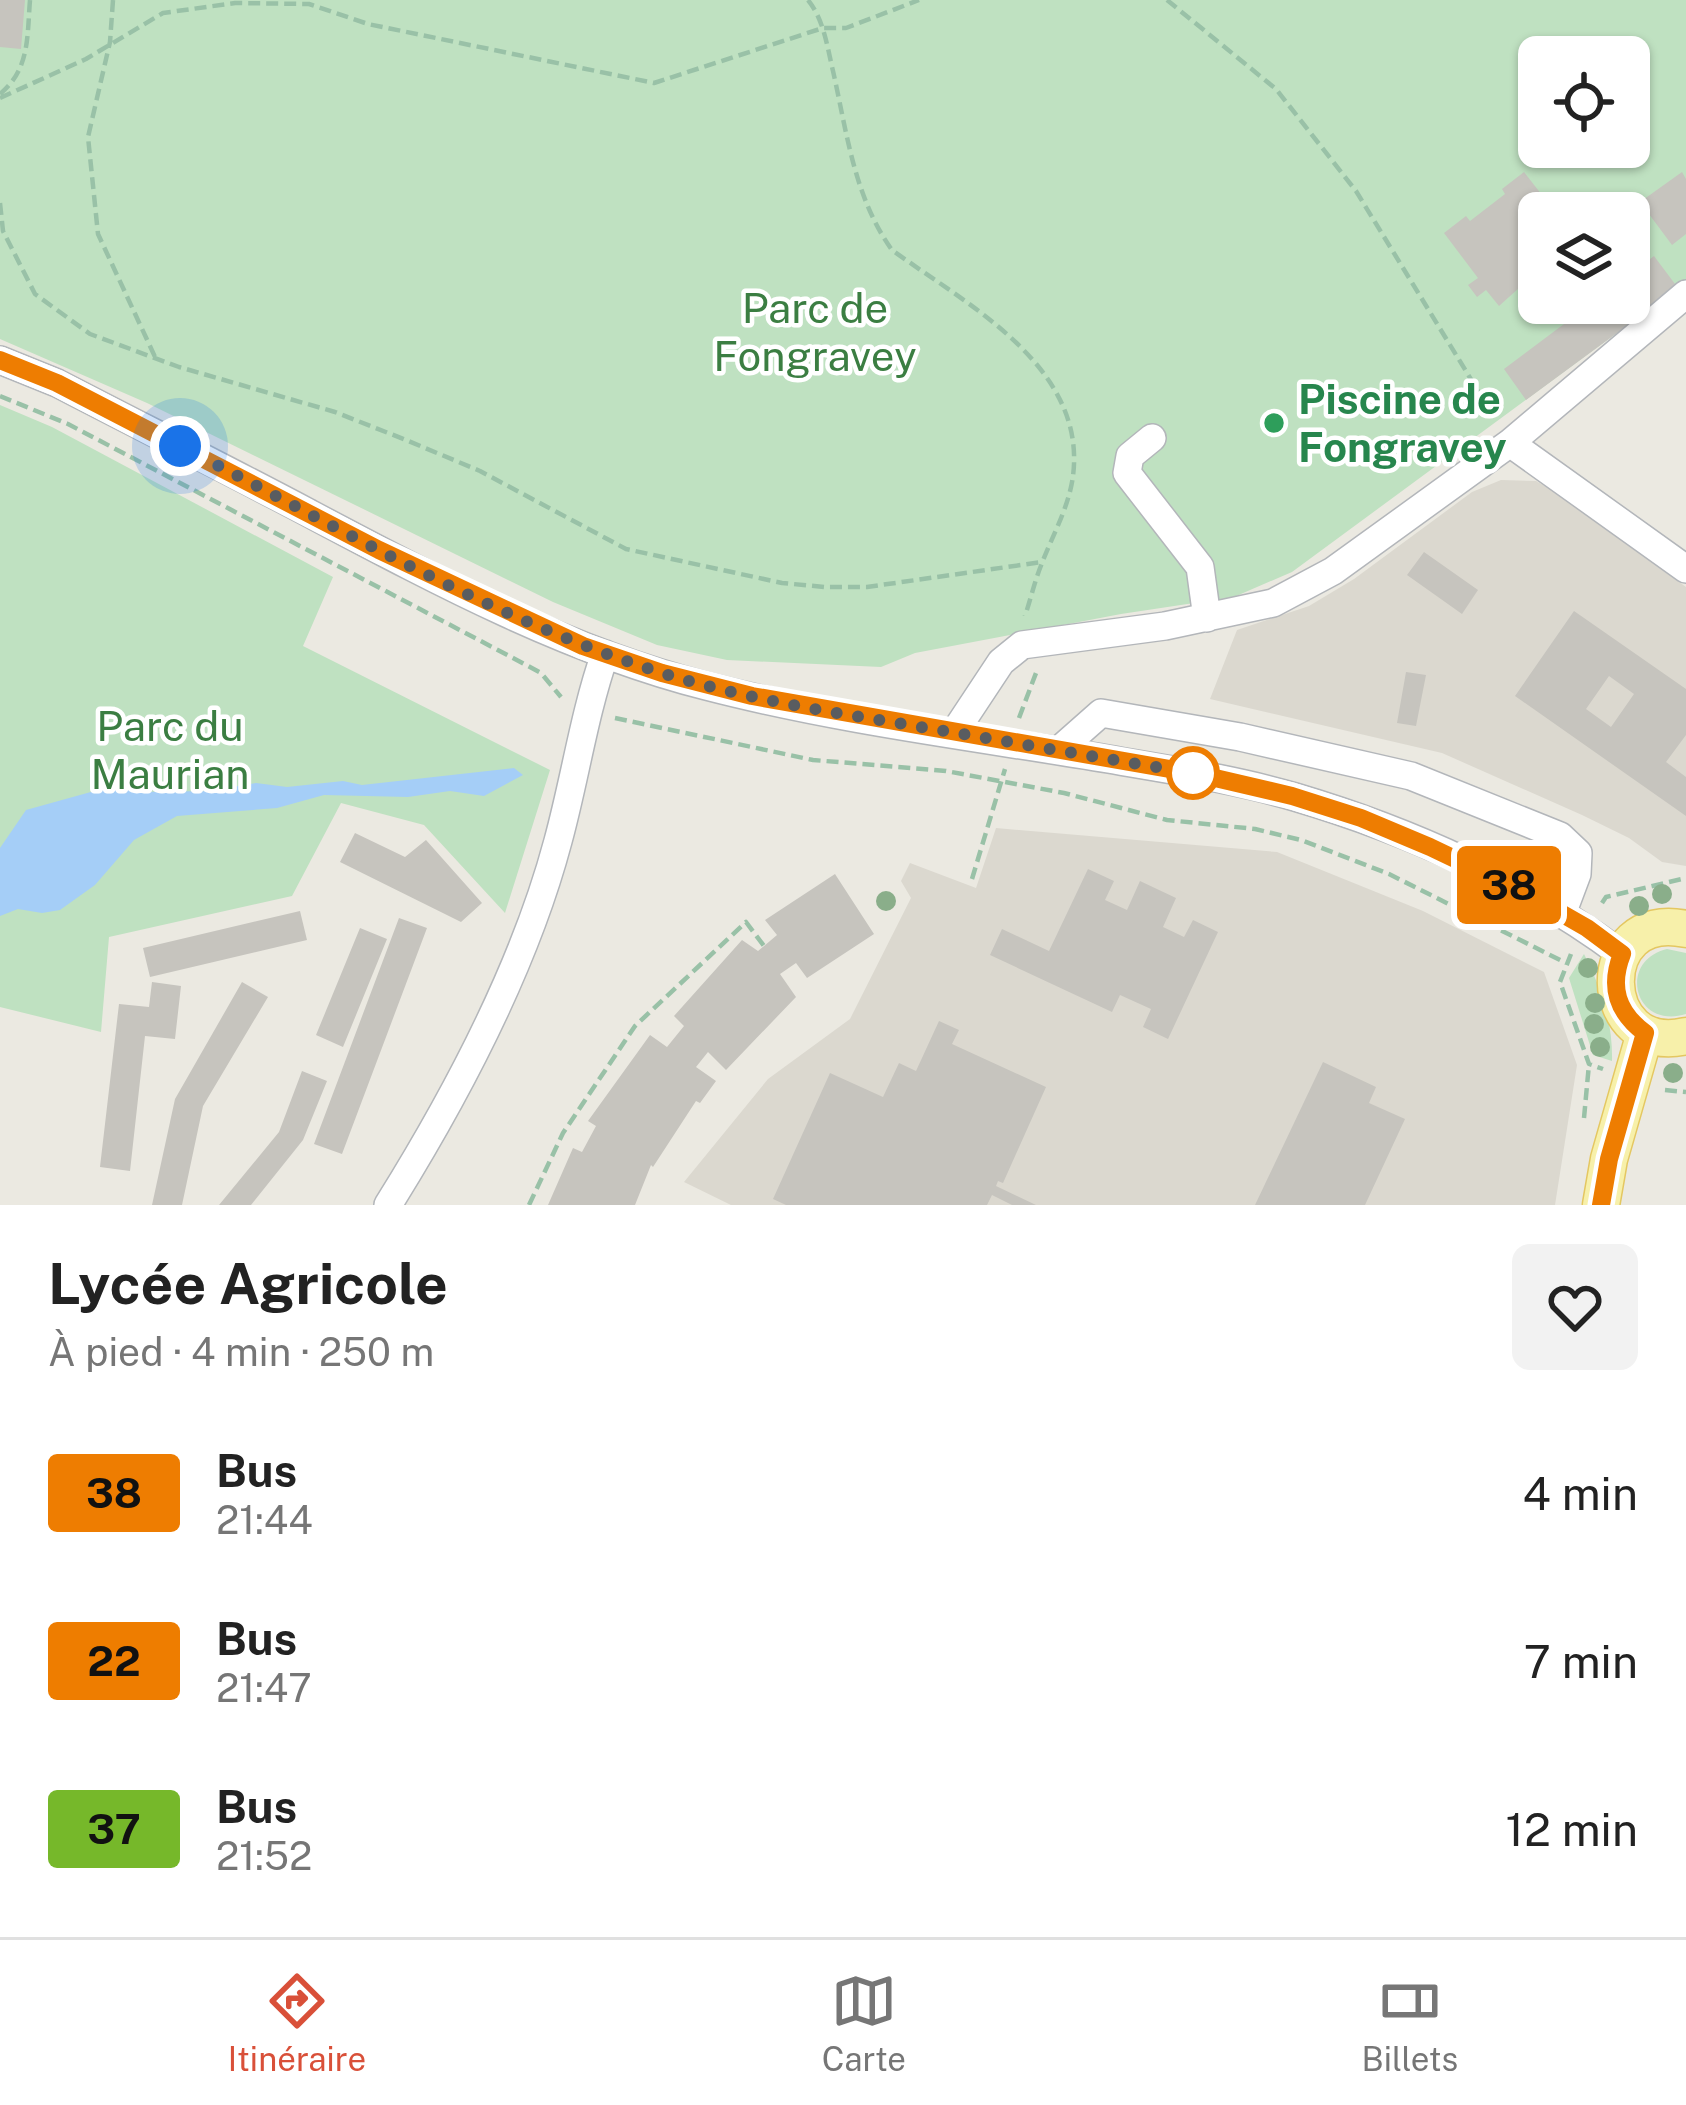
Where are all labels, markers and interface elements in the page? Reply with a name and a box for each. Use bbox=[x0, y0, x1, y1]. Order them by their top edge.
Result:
map controls bbox=[1518, 36, 1650, 324]
button: locate bbox=[1518, 36, 1650, 168]
button: layers bbox=[1518, 192, 1650, 324]
park label: Parc de Fongravey bbox=[713, 283, 917, 380]
place label: Piscine de Fongravey bbox=[1298, 374, 1507, 471]
marker: Piscine de Fongravey bbox=[1261, 410, 1287, 436]
your location bbox=[150, 416, 210, 476]
park label: Parc du Maurian bbox=[90, 701, 250, 798]
unlabelled marker bbox=[1168, 748, 1218, 798]
line badge: 38 bbox=[1455, 846, 1563, 924]
text: 38 bbox=[1481, 860, 1537, 909]
button: heart bbox=[1512, 1244, 1638, 1370]
text: Lycée Agricole bbox=[48, 1250, 448, 1317]
text: À pied · 4 min · 250 m bbox=[48, 1329, 434, 1375]
text: Bus bbox=[216, 1444, 297, 1497]
text: 4 min bbox=[1522, 1467, 1638, 1520]
text: 38 bbox=[86, 1468, 142, 1517]
text: 21:44 bbox=[216, 1497, 313, 1543]
text: Bus bbox=[216, 1612, 297, 1665]
text: 7 min bbox=[1524, 1635, 1638, 1688]
text: 22 bbox=[87, 1636, 141, 1685]
text: 21:47 bbox=[216, 1665, 312, 1711]
text: Bus bbox=[216, 1780, 297, 1833]
text: 12 min bbox=[1506, 1803, 1638, 1856]
text: 37 bbox=[87, 1804, 141, 1853]
text: 21:52 bbox=[216, 1833, 312, 1879]
tab: Itinéraire bbox=[228, 1968, 366, 2078]
tab: Carte bbox=[822, 1968, 906, 2078]
tab: Billets bbox=[1362, 1968, 1458, 2078]

